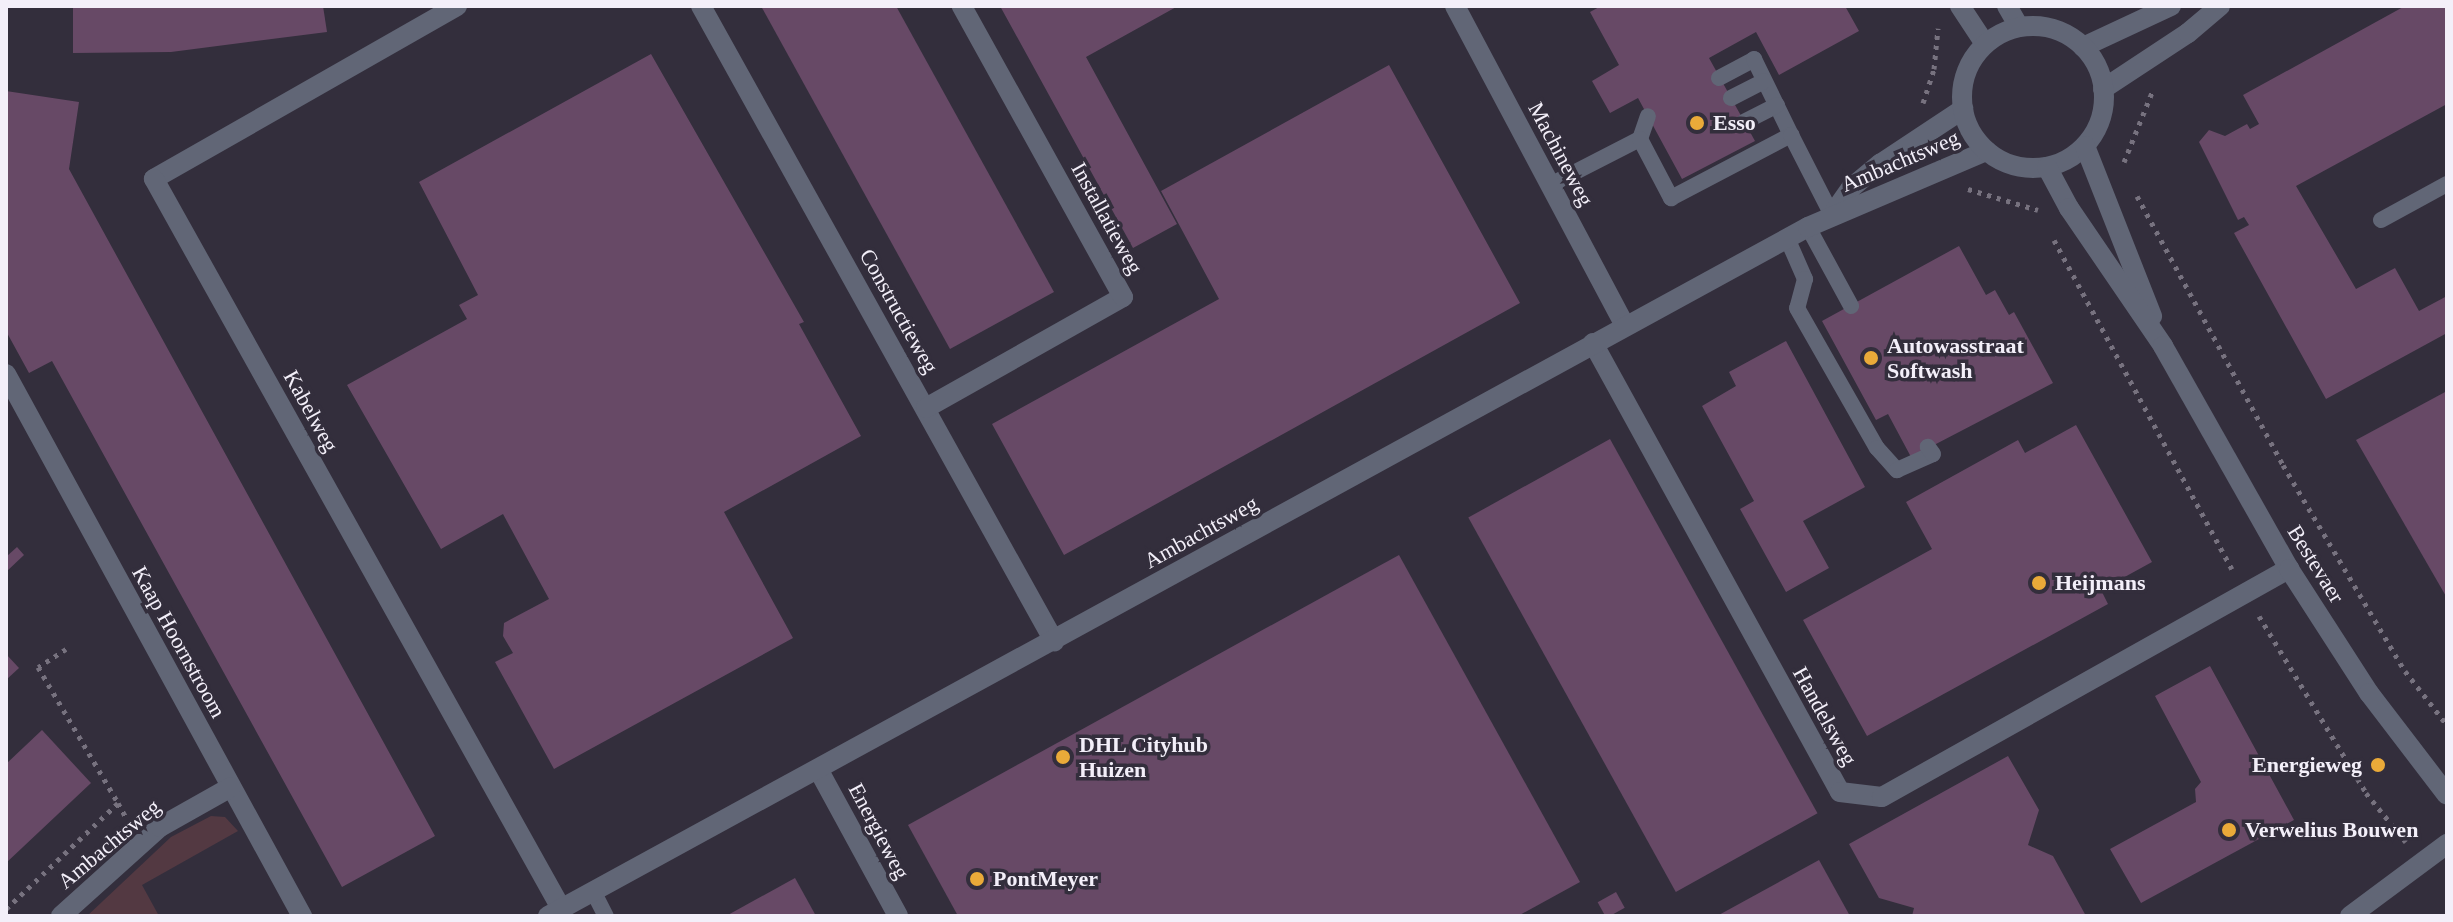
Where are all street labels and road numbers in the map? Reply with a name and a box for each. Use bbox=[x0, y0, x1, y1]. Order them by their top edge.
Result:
street label: Machineweg bbox=[1523, 98, 1599, 210]
street label: Ambachtsweg bbox=[1837, 124, 1963, 198]
street label: Installatieweg bbox=[1066, 158, 1148, 278]
street label: Constructieweg bbox=[854, 244, 944, 378]
street label: Kabelweg bbox=[278, 366, 344, 456]
street label: Ambachtsweg bbox=[1140, 490, 1262, 574]
street label: Bestevaer bbox=[2282, 520, 2350, 608]
street label: Kaap Hoornstroom bbox=[126, 562, 232, 722]
street label: Handelsweg bbox=[1787, 662, 1863, 770]
street label: Energieweg bbox=[843, 779, 915, 883]
street label: Ambachtsweg bbox=[52, 793, 166, 895]

